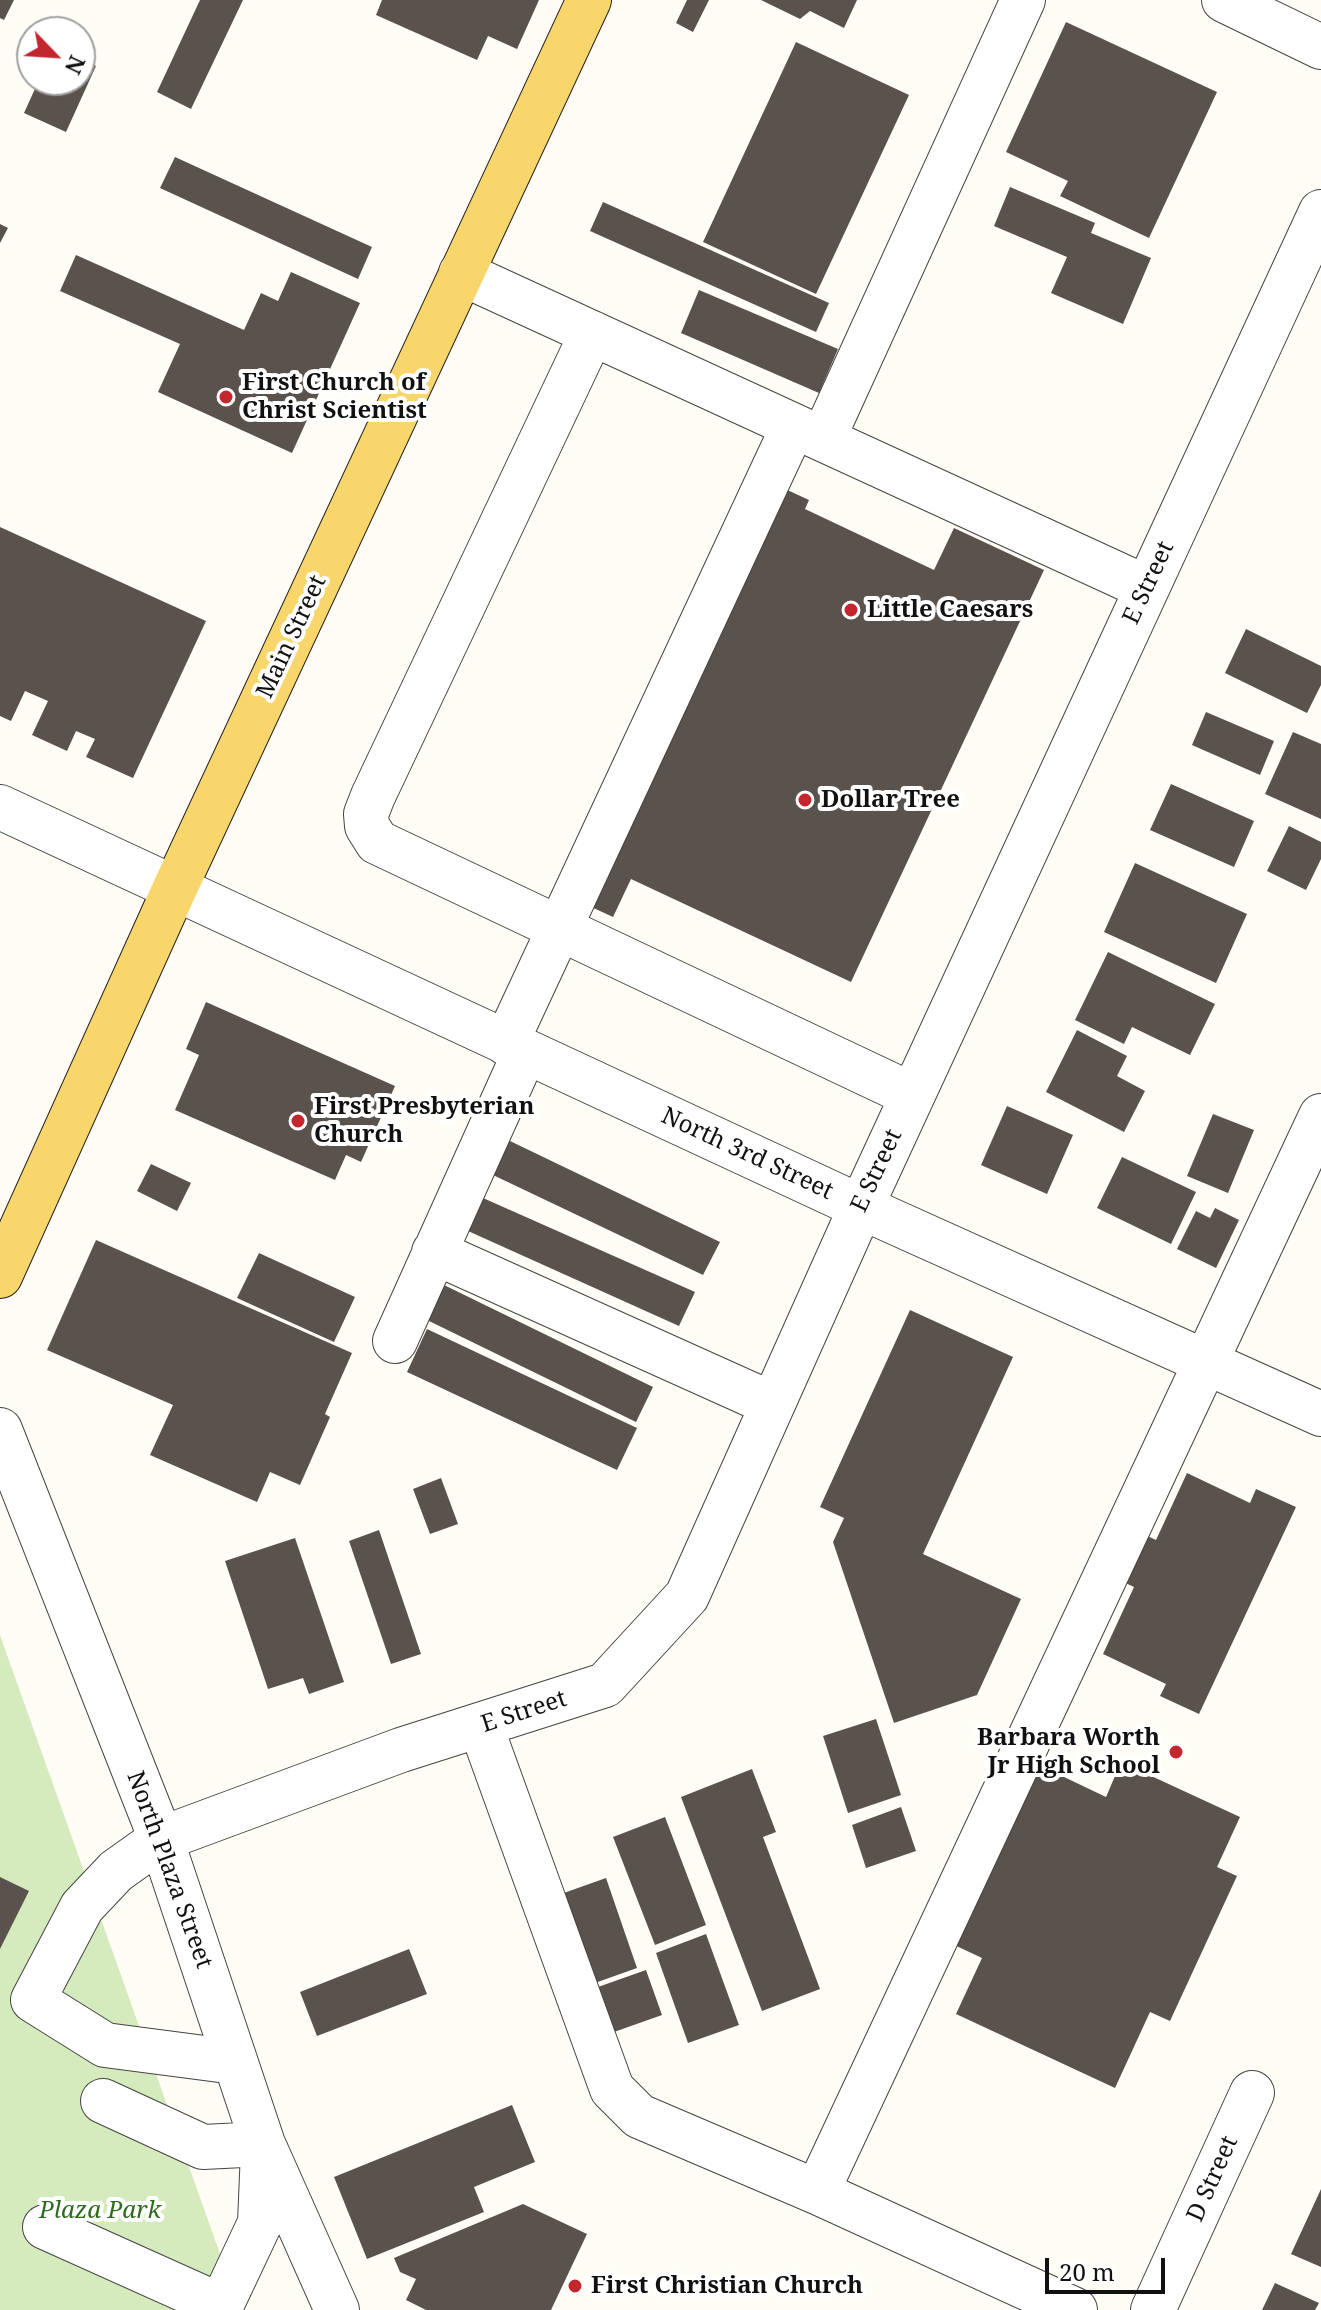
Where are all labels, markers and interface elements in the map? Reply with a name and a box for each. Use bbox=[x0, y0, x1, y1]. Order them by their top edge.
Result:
north arrow bbox=[16, 16, 96, 96]
text: N bbox=[59, 51, 93, 79]
place label: First Church of Christ Scientist bbox=[242, 369, 427, 425]
marker: First Church of Christ Scientist bbox=[217, 388, 235, 406]
street label: E Street bbox=[1117, 537, 1181, 629]
street label: Main Street bbox=[251, 571, 333, 703]
place label: Little Caesars bbox=[867, 596, 1033, 624]
marker: Little Caesars bbox=[842, 601, 860, 619]
place label: Dollar Tree bbox=[821, 786, 960, 814]
marker: Dollar Tree bbox=[796, 791, 814, 809]
place label: First Presbyterian Church bbox=[314, 1093, 534, 1149]
street label: North 3rd Street bbox=[657, 1102, 837, 1206]
marker: First Presbyterian Church bbox=[289, 1112, 307, 1130]
street label: E Street bbox=[845, 1125, 909, 1217]
street label: E Street bbox=[478, 1685, 570, 1739]
place label: Barbara Worth Jr High School bbox=[977, 1724, 1160, 1780]
marker: Barbara Worth Jr High School bbox=[1167, 1743, 1185, 1761]
street label: North Plaza Street bbox=[120, 1767, 218, 1973]
street label: D Street bbox=[1181, 2132, 1245, 2226]
park label: Plaza Park bbox=[39, 2197, 161, 2225]
scale bar bbox=[1049, 2242, 1169, 2292]
text: 20 m bbox=[1059, 2255, 1115, 2288]
place label: First Christian Church bbox=[591, 2272, 863, 2300]
marker: First Christian Church bbox=[566, 2277, 584, 2295]

